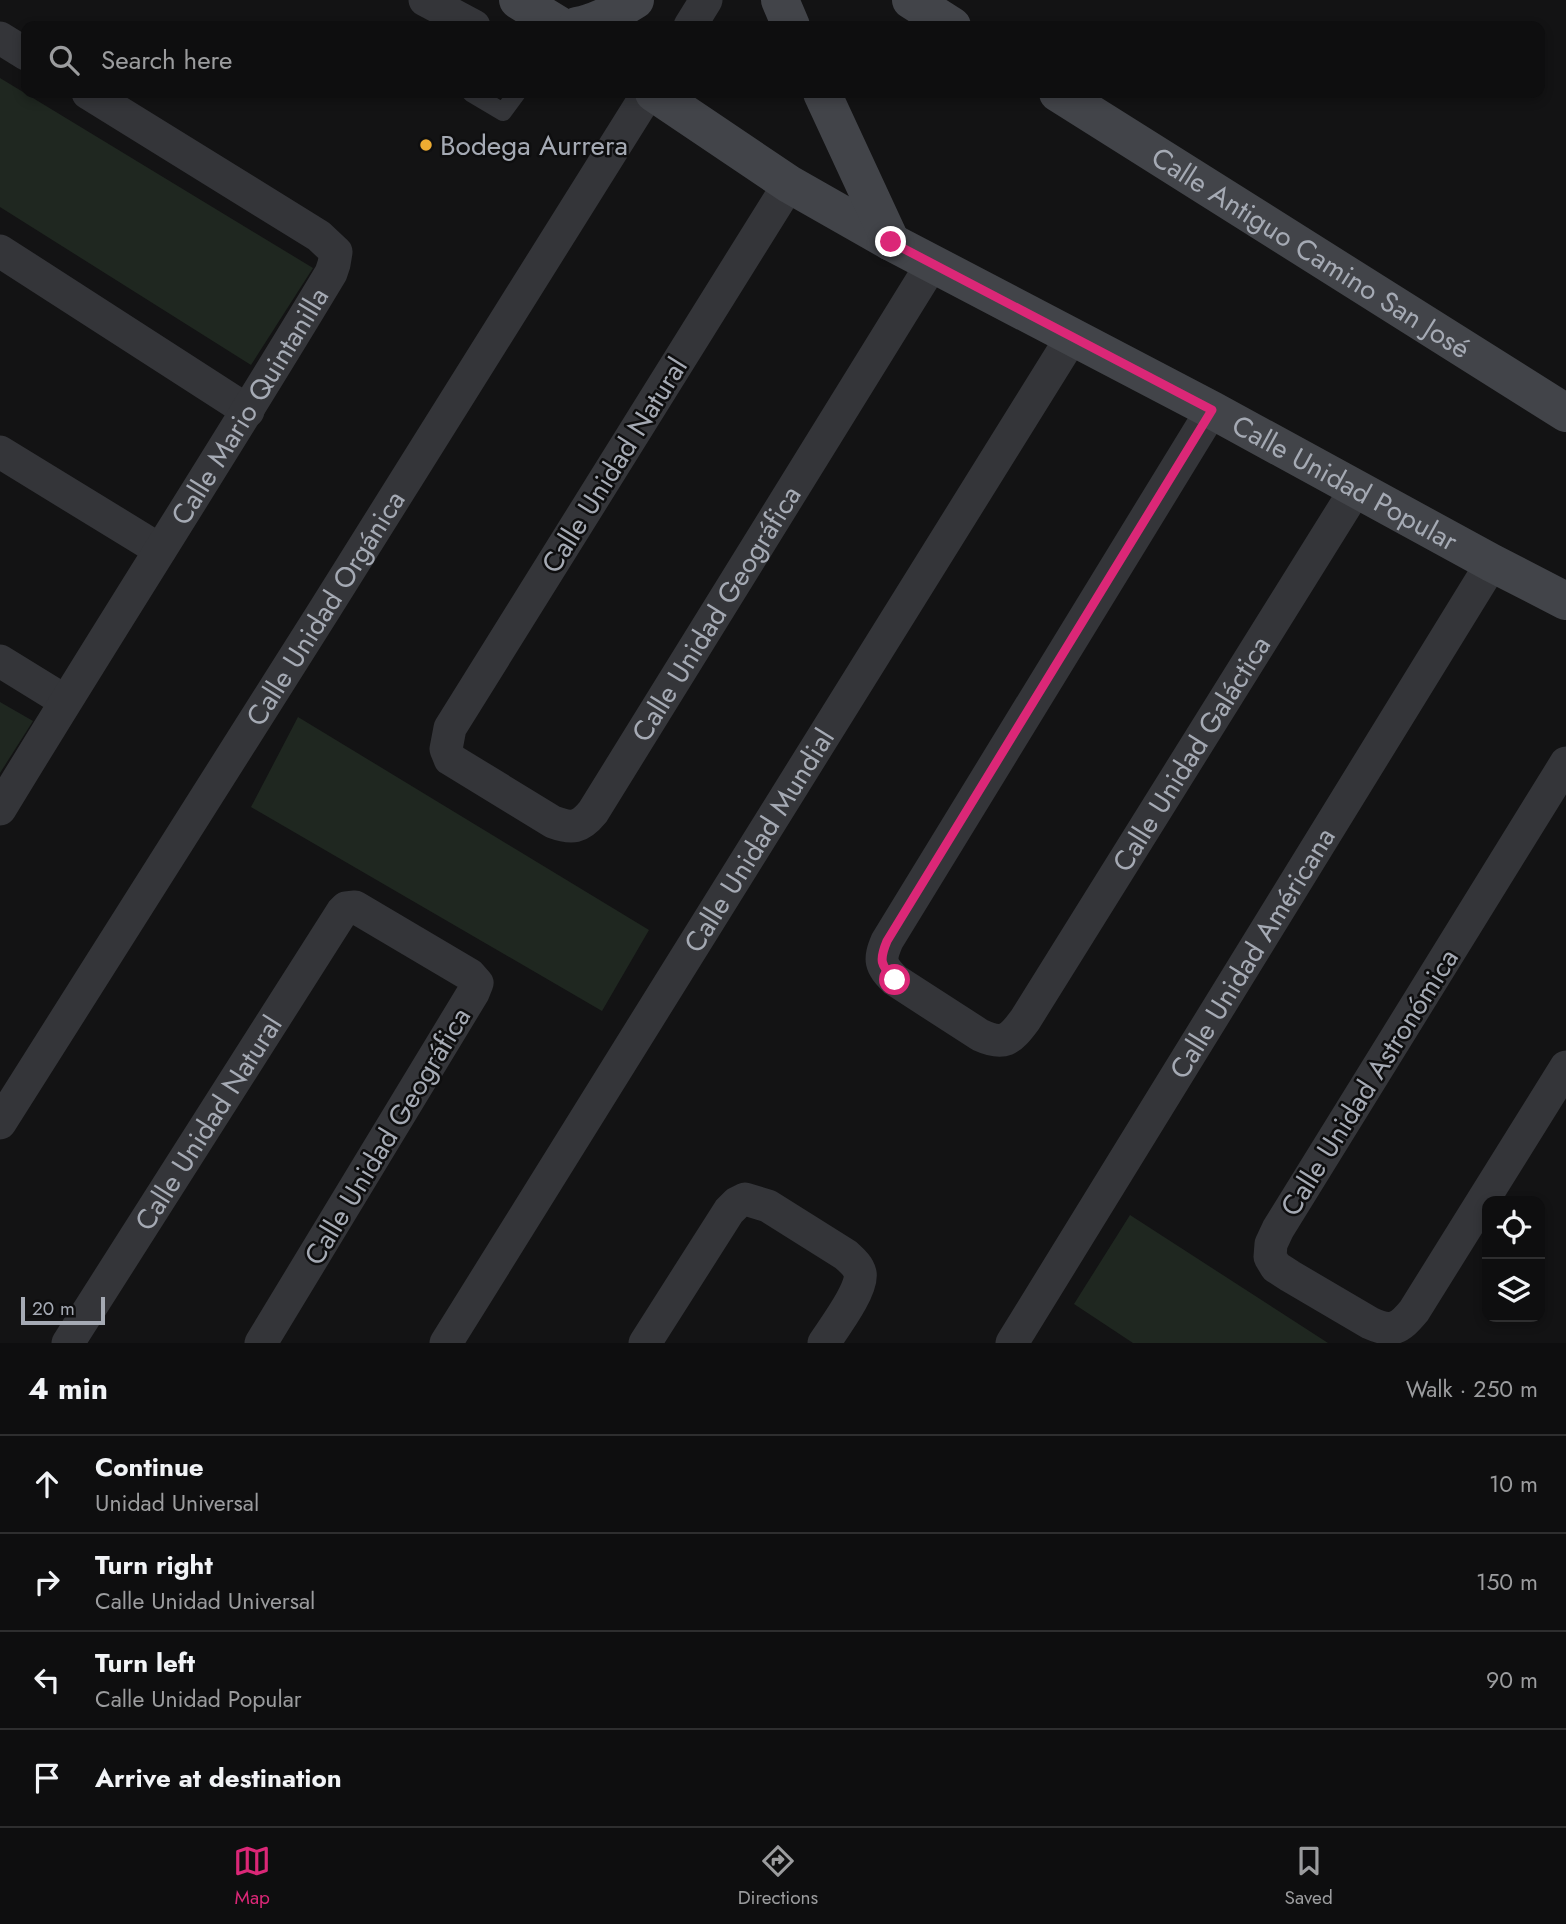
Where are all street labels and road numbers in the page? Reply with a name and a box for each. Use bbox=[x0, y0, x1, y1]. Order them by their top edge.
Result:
street label: Calle Antiguo Camino San José bbox=[1143, 137, 1478, 369]
street label: Calle Mario Quintanilla bbox=[161, 280, 339, 533]
street label: Calle Unidad Natural bbox=[531, 349, 697, 581]
street label: Calle Unidad Popular bbox=[1224, 405, 1465, 562]
street label: Calle Unidad Geográfica bbox=[621, 478, 811, 750]
street label: Calle Unidad Orgánica bbox=[236, 483, 415, 734]
street label: Calle Unidad Galáctica bbox=[1102, 628, 1281, 880]
street label: Calle Unidad Mundial bbox=[674, 721, 844, 961]
street label: Calle Unidad Américana bbox=[1159, 820, 1345, 1087]
street label: Calle Unidad Astronómica bbox=[1270, 941, 1469, 1224]
street label: Calle Unidad Geográfica bbox=[294, 1000, 481, 1273]
street label: Calle Unidad Natural bbox=[125, 1007, 292, 1239]

